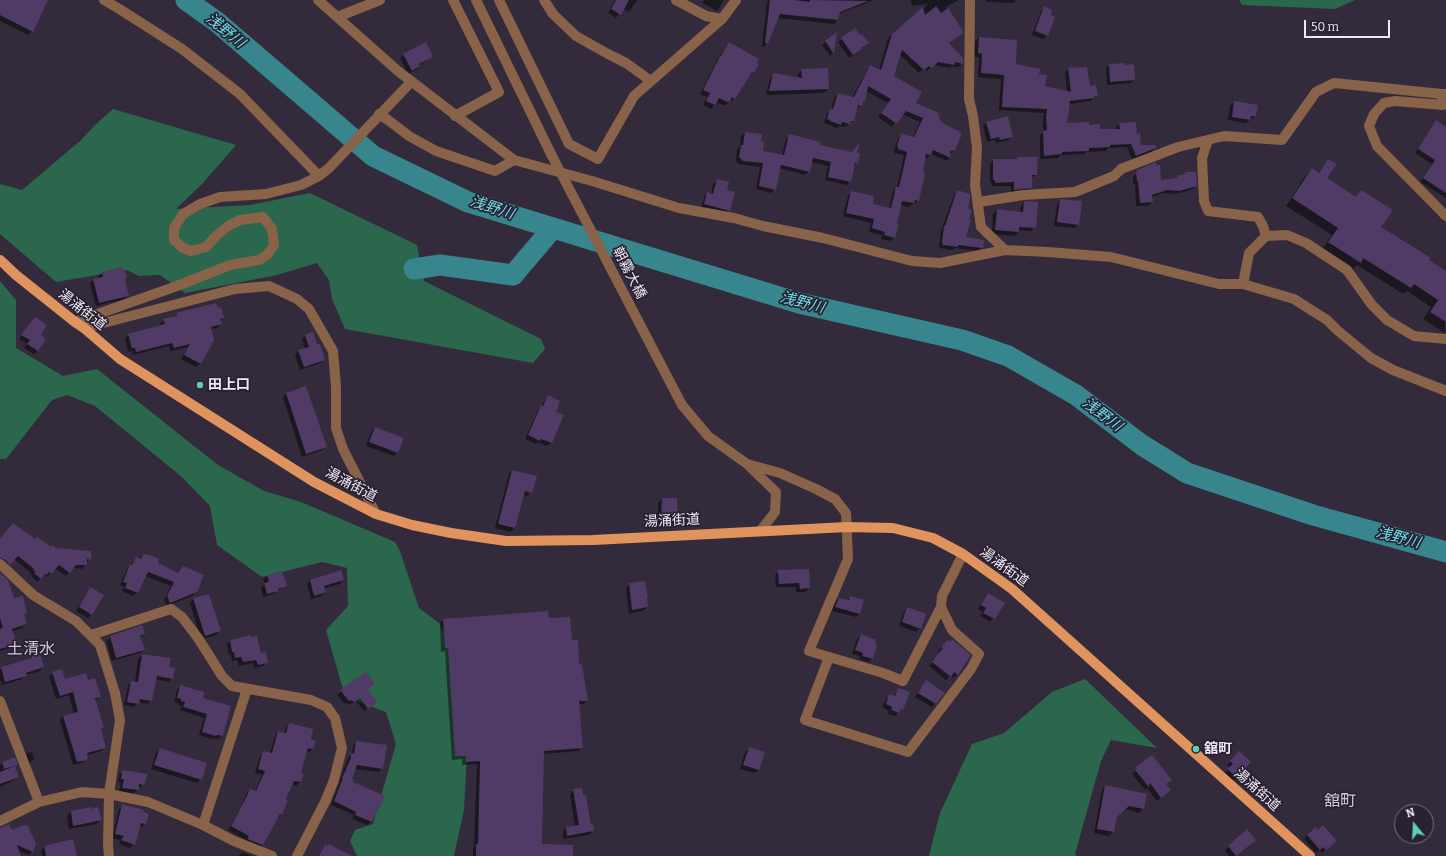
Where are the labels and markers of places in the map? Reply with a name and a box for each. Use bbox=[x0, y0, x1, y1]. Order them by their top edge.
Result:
place label: 田上口 bbox=[208, 377, 250, 393]
marker: 田上口 bbox=[195, 380, 205, 390]
place label: 舘町 bbox=[1204, 741, 1232, 757]
marker: 舘町 bbox=[1191, 744, 1201, 754]

